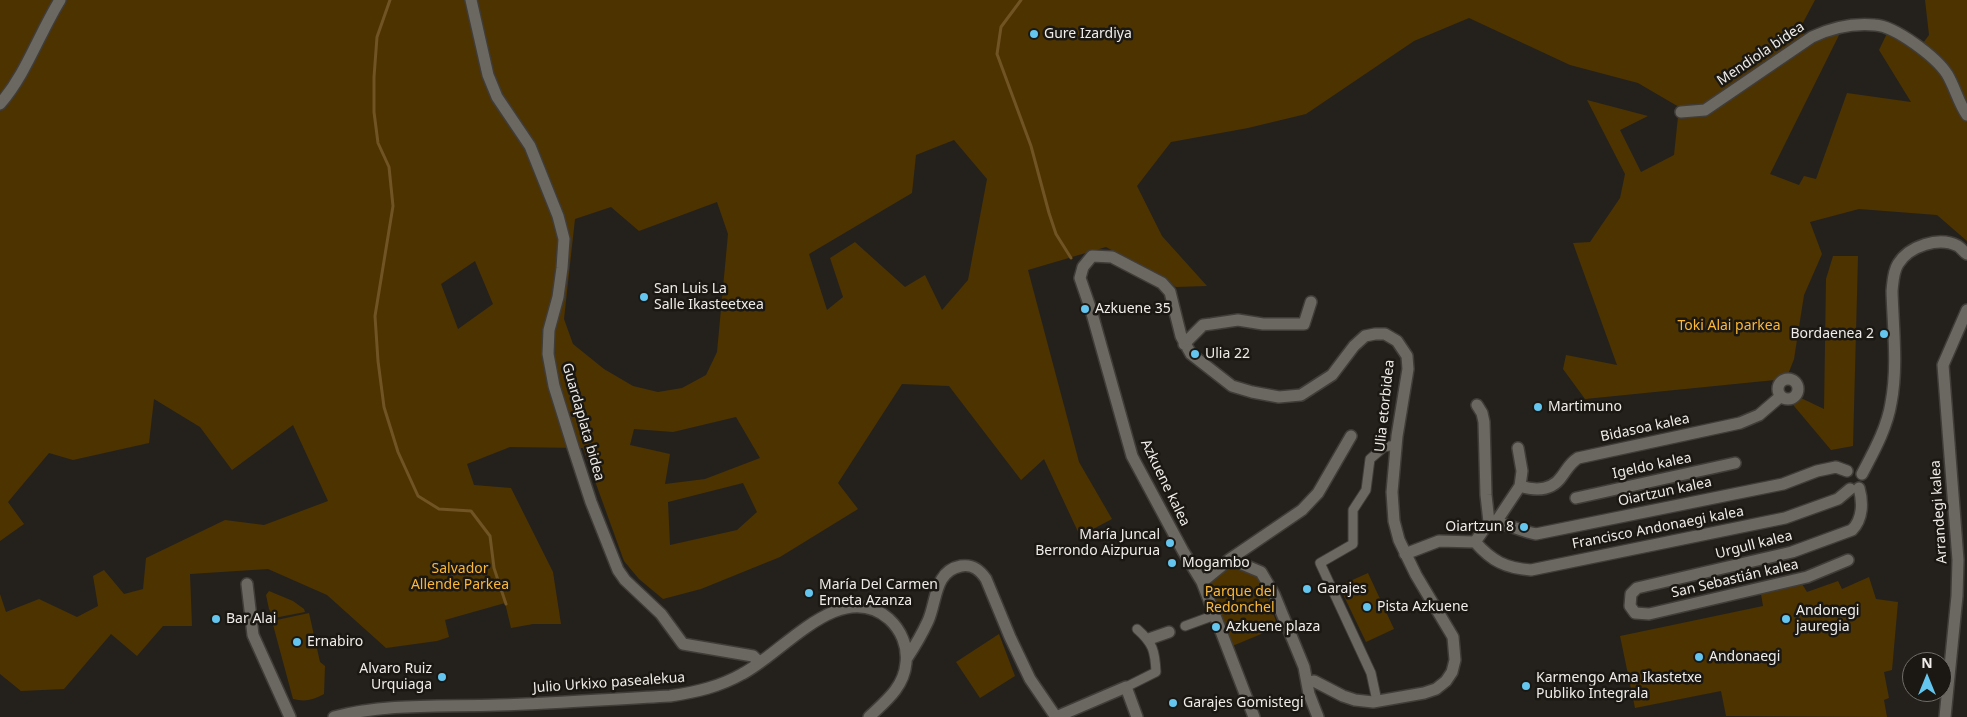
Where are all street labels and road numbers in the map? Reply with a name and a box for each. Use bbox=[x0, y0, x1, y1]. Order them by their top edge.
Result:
street label: Mendiola bidea bbox=[1714, 19, 1808, 89]
street label: Ulia etorbidea bbox=[1372, 359, 1398, 453]
street label: Guardaplata bidea bbox=[558, 361, 608, 483]
street label: Bidasoa kalea bbox=[1599, 410, 1691, 446]
street label: Azkuene kalea bbox=[1137, 437, 1193, 529]
street label: Igeldo kalea bbox=[1611, 449, 1693, 483]
street label: Arrandegi kalea bbox=[1927, 460, 1951, 564]
street label: Oiartzun kalea bbox=[1617, 474, 1713, 510]
street label: Francisco Andonaegi kalea bbox=[1571, 503, 1745, 553]
street label: Urgull kalea bbox=[1714, 527, 1794, 563]
street label: San Sebastián kalea bbox=[1670, 556, 1800, 602]
street label: Julio Urkixo pasealekua bbox=[532, 669, 686, 697]

